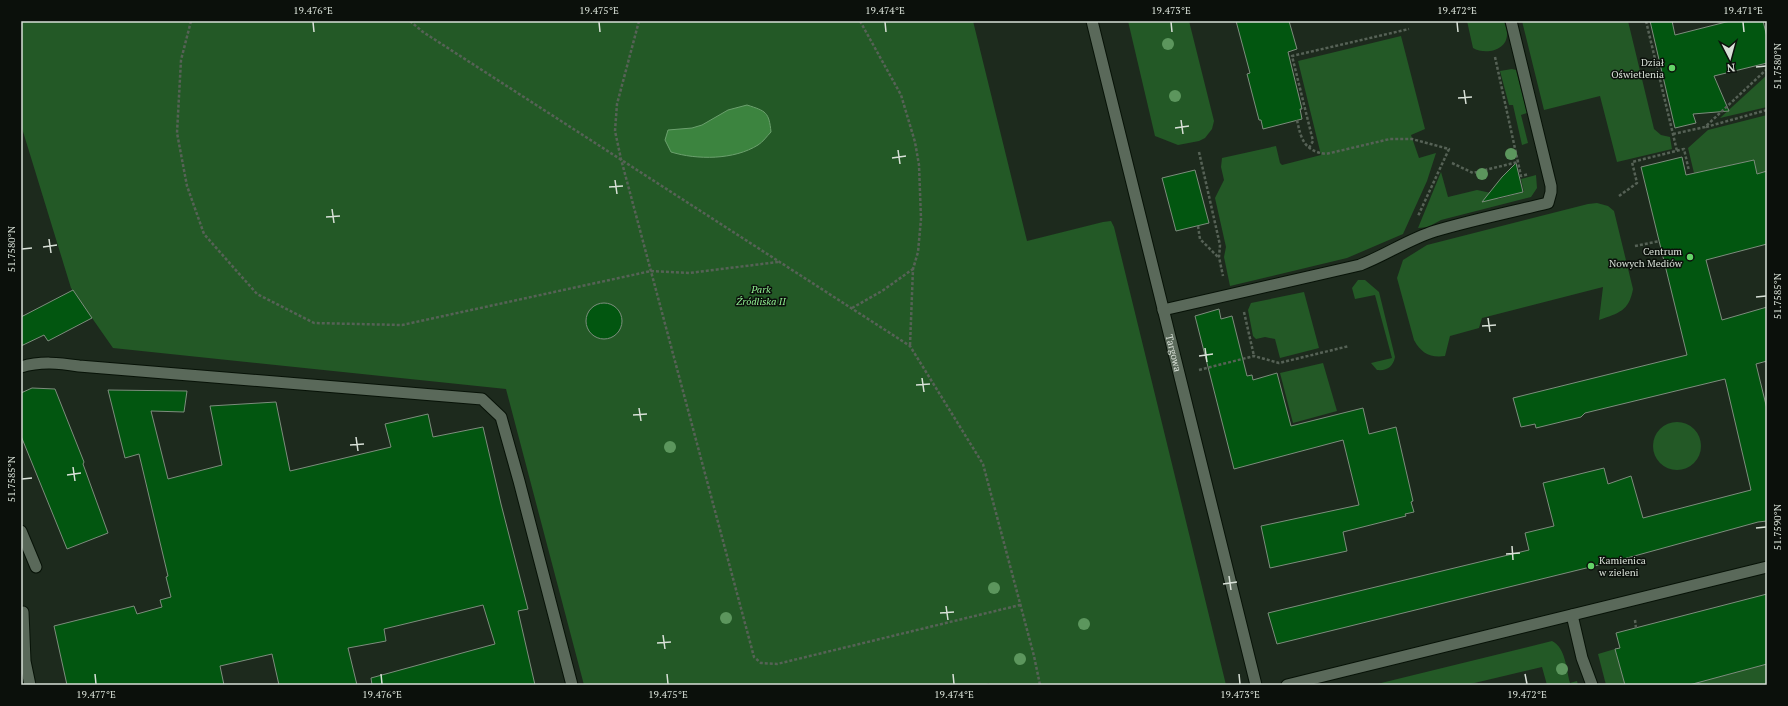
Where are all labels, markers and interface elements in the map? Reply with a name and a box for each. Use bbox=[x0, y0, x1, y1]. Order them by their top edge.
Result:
text: 19.476°E bbox=[293, 4, 333, 17]
text: 19.475°E bbox=[579, 4, 619, 17]
text: 19.474°E bbox=[865, 4, 905, 17]
text: 19.473°E bbox=[1151, 4, 1191, 17]
text: 19.472°E bbox=[1437, 4, 1477, 17]
text: 19.471°E bbox=[1723, 4, 1763, 17]
north arrow bbox=[1710, 38, 1750, 78]
text: 51.7580°N bbox=[1771, 42, 1784, 89]
place label: Dział Oświetlenia bbox=[1611, 56, 1665, 81]
text: N bbox=[1726, 61, 1736, 75]
marker: Dział Oświetlenia bbox=[1667, 63, 1677, 73]
text: 51.7580°N bbox=[5, 225, 18, 272]
place label: Centrum Nowych Mediów bbox=[1609, 245, 1683, 270]
marker: Centrum Nowych Mediów bbox=[1685, 252, 1695, 262]
text: 51.7585°N bbox=[1771, 272, 1784, 319]
park label: Park Źródliska II bbox=[736, 283, 787, 308]
street label: Targowa bbox=[1163, 333, 1185, 373]
text: 51.7585°N bbox=[5, 455, 18, 502]
text: 51.7590°N bbox=[1771, 503, 1784, 550]
place label: Kamienica w zieleni bbox=[1598, 554, 1646, 579]
marker: Kamienica w zieleni bbox=[1586, 561, 1596, 571]
text: 19.477°E bbox=[76, 688, 116, 701]
text: 19.476°E bbox=[362, 688, 402, 701]
text: 19.475°E bbox=[648, 688, 688, 701]
text: 19.474°E bbox=[934, 688, 974, 701]
text: 19.473°E bbox=[1220, 688, 1260, 701]
text: 19.472°E bbox=[1507, 688, 1547, 701]

